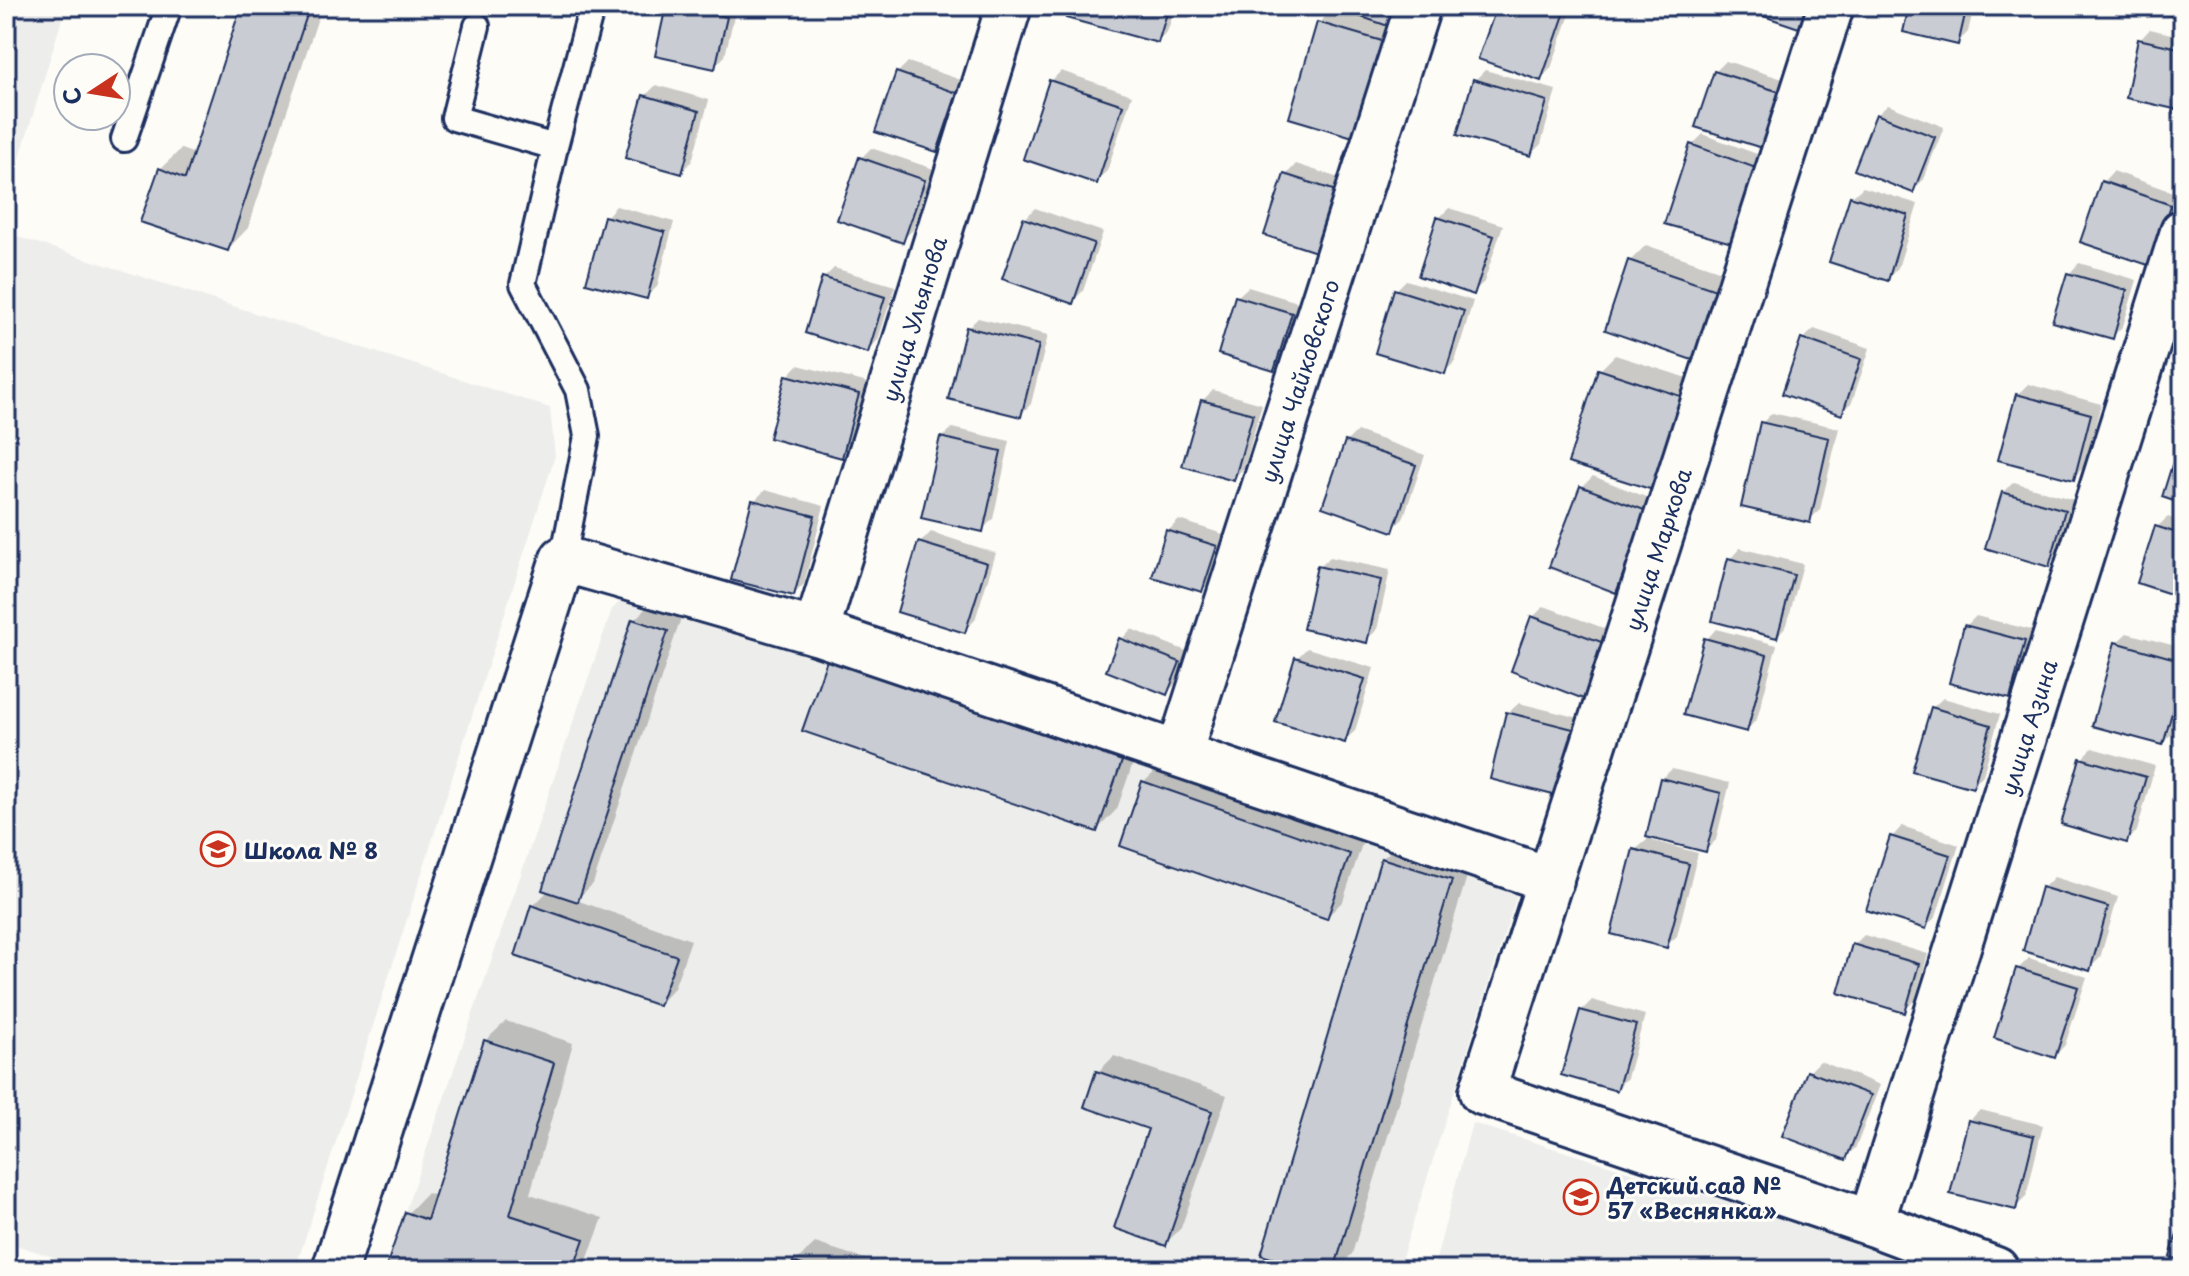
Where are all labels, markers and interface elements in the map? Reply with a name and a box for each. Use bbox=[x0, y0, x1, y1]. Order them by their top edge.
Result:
north arrow bbox=[52, 52, 132, 132]
text: С bbox=[53, 85, 89, 108]
street label: улица Ульянова bbox=[872, 231, 954, 405]
street label: улица Чайковского bbox=[1250, 275, 1346, 487]
street label: улица Маркова bbox=[1615, 463, 1699, 635]
street label: улица Азина bbox=[1990, 655, 2064, 799]
school or university icon: Школа № 8 bbox=[199, 830, 237, 868]
place label: Школа № 8 bbox=[244, 833, 378, 866]
place label: Детский сад № 57 «Веснянка» bbox=[1606, 1168, 1781, 1226]
school or university icon: Детский сад № 57 «Веснянка» bbox=[1562, 1178, 1600, 1216]

